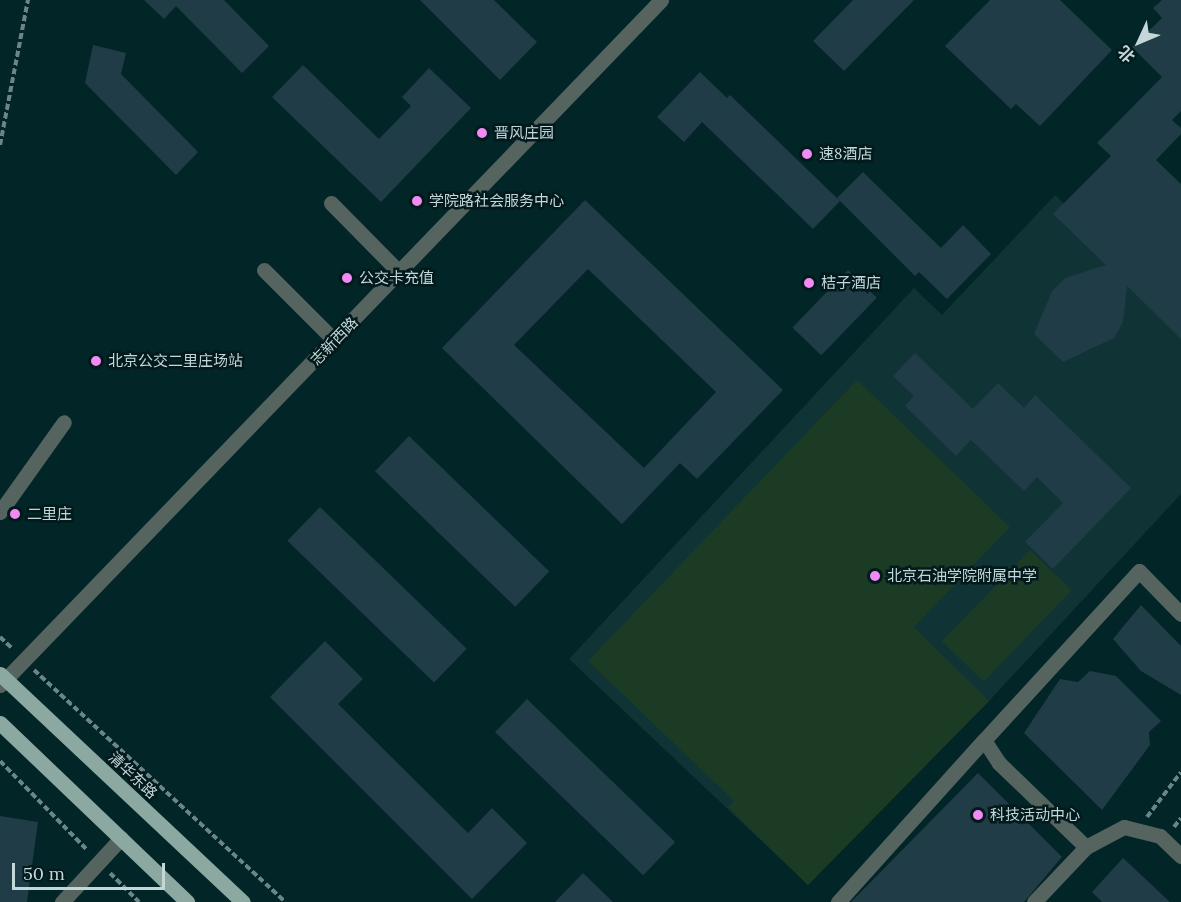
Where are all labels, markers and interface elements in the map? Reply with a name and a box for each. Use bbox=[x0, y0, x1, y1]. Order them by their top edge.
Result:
north arrow bbox=[1109, 12, 1169, 72]
text: 北 bbox=[1113, 42, 1139, 67]
place label: 晋风庄园 bbox=[494, 124, 554, 142]
marker: 晋风庄园 bbox=[475, 126, 489, 140]
place label: 速8酒店 bbox=[819, 145, 872, 163]
marker: 速8酒店 bbox=[800, 147, 814, 161]
place label: 学院路社会服务中心 bbox=[429, 192, 564, 210]
marker: 学院路社会服务中心 bbox=[410, 194, 424, 208]
place label: 公交卡充值 bbox=[359, 269, 434, 287]
marker: 公交卡充值 bbox=[340, 271, 354, 285]
place label: 桔子酒店 bbox=[821, 274, 881, 292]
marker: 桔子酒店 bbox=[802, 276, 816, 290]
street label: 志新西路 bbox=[307, 313, 361, 369]
place label: 北京公交二里庄场站 bbox=[108, 352, 243, 370]
marker: 北京公交二里庄场站 bbox=[89, 354, 103, 368]
place label: 二里庄 bbox=[27, 505, 72, 523]
marker: 二里庄 bbox=[8, 507, 22, 521]
place label: 北京石油学院附属中学 bbox=[887, 567, 1037, 585]
marker: 北京石油学院附属中学 bbox=[868, 569, 882, 583]
street label: 清华东路 bbox=[105, 748, 161, 802]
place label: 科技活动中心 bbox=[990, 806, 1080, 824]
marker: 科技活动中心 bbox=[971, 808, 985, 822]
scale bar bbox=[15, 851, 168, 889]
text: 50 m bbox=[23, 862, 65, 885]

